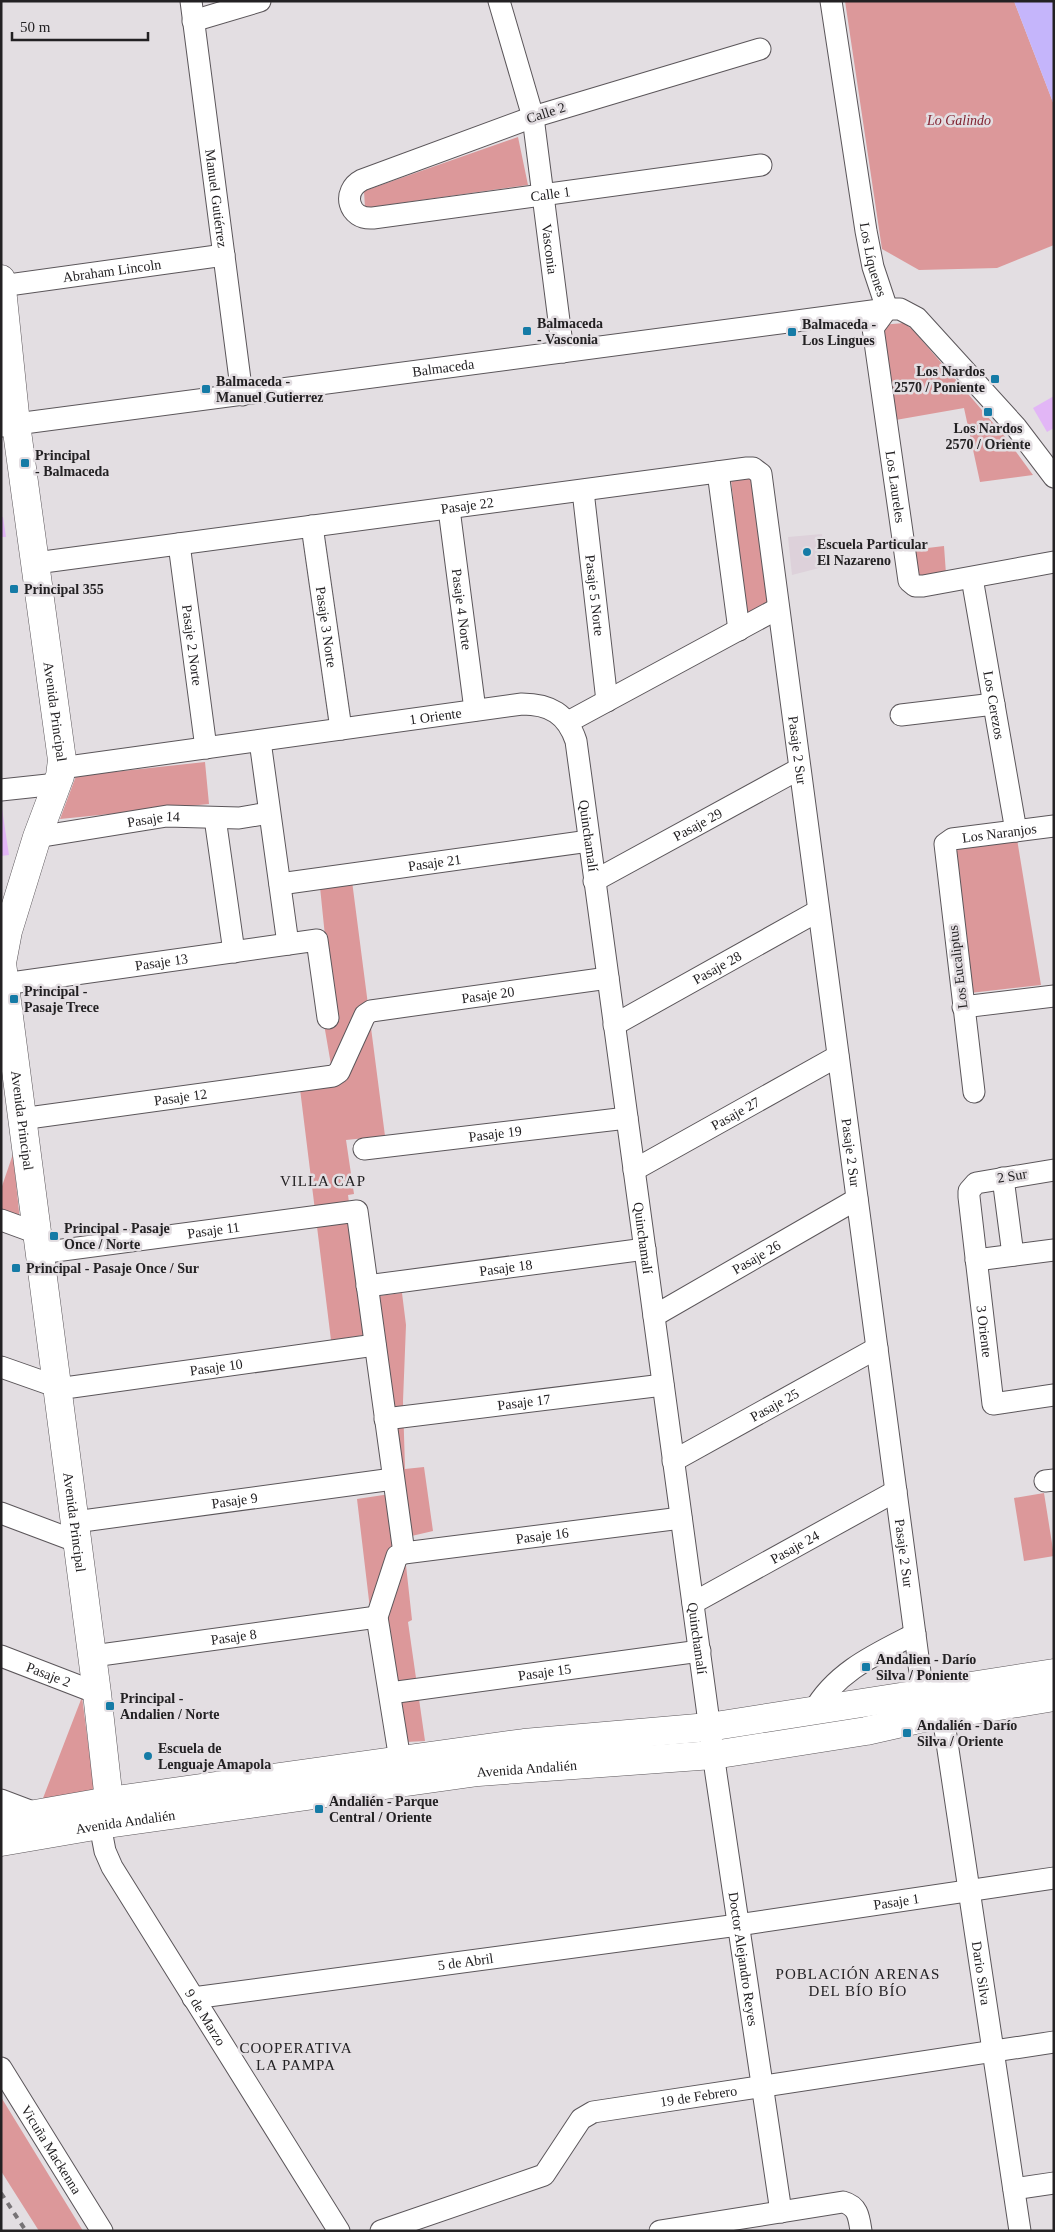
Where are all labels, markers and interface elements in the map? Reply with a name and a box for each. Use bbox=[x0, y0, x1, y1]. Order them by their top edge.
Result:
scale bar bbox=[12, 10, 149, 42]
text: 50 m bbox=[20, 19, 51, 35]
street label: Calle 2 bbox=[525, 100, 567, 126]
park label: Lo Galindo bbox=[926, 113, 991, 128]
street label: Manuel Gutiérrez bbox=[203, 148, 230, 248]
street label: Calle 1 bbox=[530, 184, 571, 204]
street label: Los Líquenes bbox=[857, 221, 890, 298]
street label: Vasconia bbox=[539, 223, 561, 276]
street label: Abraham Lincoln bbox=[62, 256, 162, 285]
place label: Balmaceda - Vasconia bbox=[537, 316, 603, 347]
place label: Balmaceda - Los Lingues bbox=[802, 317, 877, 348]
marker: Balmaceda - Vasconia bbox=[521, 325, 533, 337]
marker: Balmaceda - Los Lingues bbox=[786, 326, 798, 338]
street label: Balmaceda bbox=[411, 356, 476, 379]
place label: Los Nardos 2570 / Poniente bbox=[894, 364, 986, 395]
marker: Los Nardos 2570 / Poniente bbox=[989, 373, 1001, 385]
place label: Balmaceda - Manuel Gutierrez bbox=[216, 374, 323, 405]
marker: Balmaceda - Manuel Gutierrez bbox=[200, 383, 212, 395]
marker: Los Nardos 2570 / Oriente bbox=[982, 406, 994, 418]
place label: Los Nardos 2570 / Oriente bbox=[946, 421, 1030, 452]
place label: Principal - Balmaceda bbox=[35, 448, 109, 479]
street label: Los Laureles bbox=[883, 450, 908, 524]
marker: Principal - Balmaceda bbox=[19, 457, 31, 469]
street label: Pasaje 22 bbox=[440, 494, 495, 516]
place label: Escuela Particular El Nazareno bbox=[817, 537, 928, 568]
marker: Escuela Particular El Nazareno bbox=[801, 546, 813, 558]
street label: Pasaje 5 Norte bbox=[583, 554, 607, 637]
street label: Pasaje 4 Norte bbox=[449, 568, 475, 651]
place label: Principal 355 bbox=[24, 582, 104, 597]
marker: Principal 355 bbox=[8, 583, 20, 595]
street label: Pasaje 3 Norte bbox=[313, 585, 340, 668]
street label: Pasaje 2 Norte bbox=[180, 604, 205, 687]
street label: Avenida Principal bbox=[41, 661, 70, 762]
street label: Los Cerezos bbox=[981, 670, 1007, 741]
street label: 1 Oriente bbox=[408, 705, 462, 727]
street label: Pasaje 2 Sur bbox=[786, 715, 810, 786]
street label: Quinchamalí bbox=[577, 799, 601, 873]
street label: Pasaje 29 bbox=[671, 805, 725, 844]
street label: Pasaje 14 bbox=[126, 808, 180, 830]
street label: Los Naranjos bbox=[961, 821, 1038, 845]
street label: Pasaje 21 bbox=[407, 851, 462, 874]
street label: Los Eucaliptus bbox=[945, 925, 971, 1009]
street label: Pasaje 28 bbox=[690, 948, 744, 987]
street label: Pasaje 13 bbox=[134, 951, 189, 973]
place label: Principal - Pasaje Trece bbox=[24, 984, 99, 1015]
street label: Pasaje 20 bbox=[460, 984, 515, 1006]
marker: Principal - Pasaje Trece bbox=[8, 993, 20, 1005]
street label: Avenida Principal bbox=[9, 1070, 36, 1171]
street label: Pasaje 12 bbox=[153, 1086, 208, 1108]
street label: Pasaje 27 bbox=[708, 1094, 762, 1133]
street label: Pasaje 2 Sur bbox=[839, 1117, 863, 1188]
street label: Pasaje 19 bbox=[468, 1123, 522, 1144]
street label: 2 Sur bbox=[996, 1166, 1028, 1186]
district label: VILLA CAP bbox=[280, 1173, 366, 1189]
street label: Quinchamalí bbox=[631, 1201, 656, 1275]
street label: Pasaje 11 bbox=[186, 1219, 241, 1241]
place label: Principal - Pasaje Once / Norte bbox=[64, 1221, 170, 1252]
marker: Principal - Pasaje Once / Norte bbox=[48, 1230, 60, 1242]
street label: Pasaje 26 bbox=[729, 1237, 783, 1277]
street label: Pasaje 18 bbox=[478, 1257, 533, 1278]
place label: Principal - Pasaje Once / Sur bbox=[26, 1261, 199, 1276]
marker: Principal - Pasaje Once / Sur bbox=[10, 1262, 22, 1274]
street label: 3 Oriente bbox=[974, 1304, 995, 1358]
street label: Pasaje 10 bbox=[189, 1356, 244, 1378]
street label: Pasaje 25 bbox=[748, 1385, 801, 1424]
street label: Pasaje 17 bbox=[497, 1391, 551, 1413]
street label: Avenida Principal bbox=[61, 1471, 89, 1573]
street label: Pasaje 9 bbox=[211, 1490, 258, 1511]
street label: Pasaje 2 Sur bbox=[892, 1518, 916, 1589]
street label: Pasaje 16 bbox=[515, 1525, 570, 1546]
street label: Pasaje 24 bbox=[768, 1528, 822, 1566]
street label: Quinchamalí bbox=[685, 1601, 710, 1675]
street label: Pasaje 8 bbox=[210, 1626, 258, 1647]
place label: Andalien - Darío Silva / Poniente bbox=[876, 1652, 976, 1683]
street label: Pasaje 2 bbox=[24, 1659, 73, 1690]
street label: Pasaje 15 bbox=[517, 1661, 572, 1683]
marker: Andalien - Darío Silva / Poniente bbox=[860, 1661, 872, 1673]
place label: Principal - Andalien / Norte bbox=[120, 1691, 220, 1722]
marker: Principal - Andalien / Norte bbox=[104, 1700, 116, 1712]
place label: Andalién - Darío Silva / Oriente bbox=[917, 1718, 1017, 1749]
marker: Andalién - Darío Silva / Oriente bbox=[901, 1727, 913, 1739]
place label: Escuela de Lenguaje Amapola bbox=[158, 1741, 271, 1772]
marker: Escuela de Lenguaje Amapola bbox=[142, 1750, 154, 1762]
street label: Avenida Andalién bbox=[476, 1757, 577, 1780]
place label: Andalién - Parque Central / Oriente bbox=[329, 1794, 438, 1825]
marker: Andalién - Parque Central / Oriente bbox=[313, 1803, 325, 1815]
street label: Avenida Andalién bbox=[74, 1807, 176, 1837]
street label: Doctor Alejandro Reyes bbox=[726, 1891, 761, 2027]
street label: Pasaje 1 bbox=[872, 1891, 920, 1912]
street label: Dario Silva bbox=[969, 1940, 994, 2007]
street label: 5 de Abril bbox=[437, 1950, 494, 1973]
district label: POBLACIÓN ARENAS DEL BÍO BÍO bbox=[776, 1966, 940, 1999]
street label: 9 de Marzo bbox=[182, 1986, 229, 2048]
district label: COOPERATIVA LA PAMPA bbox=[239, 2040, 353, 2073]
street label: 19 de Febrero bbox=[659, 2083, 738, 2109]
street label: Vicuña Mackenna bbox=[18, 2103, 85, 2197]

